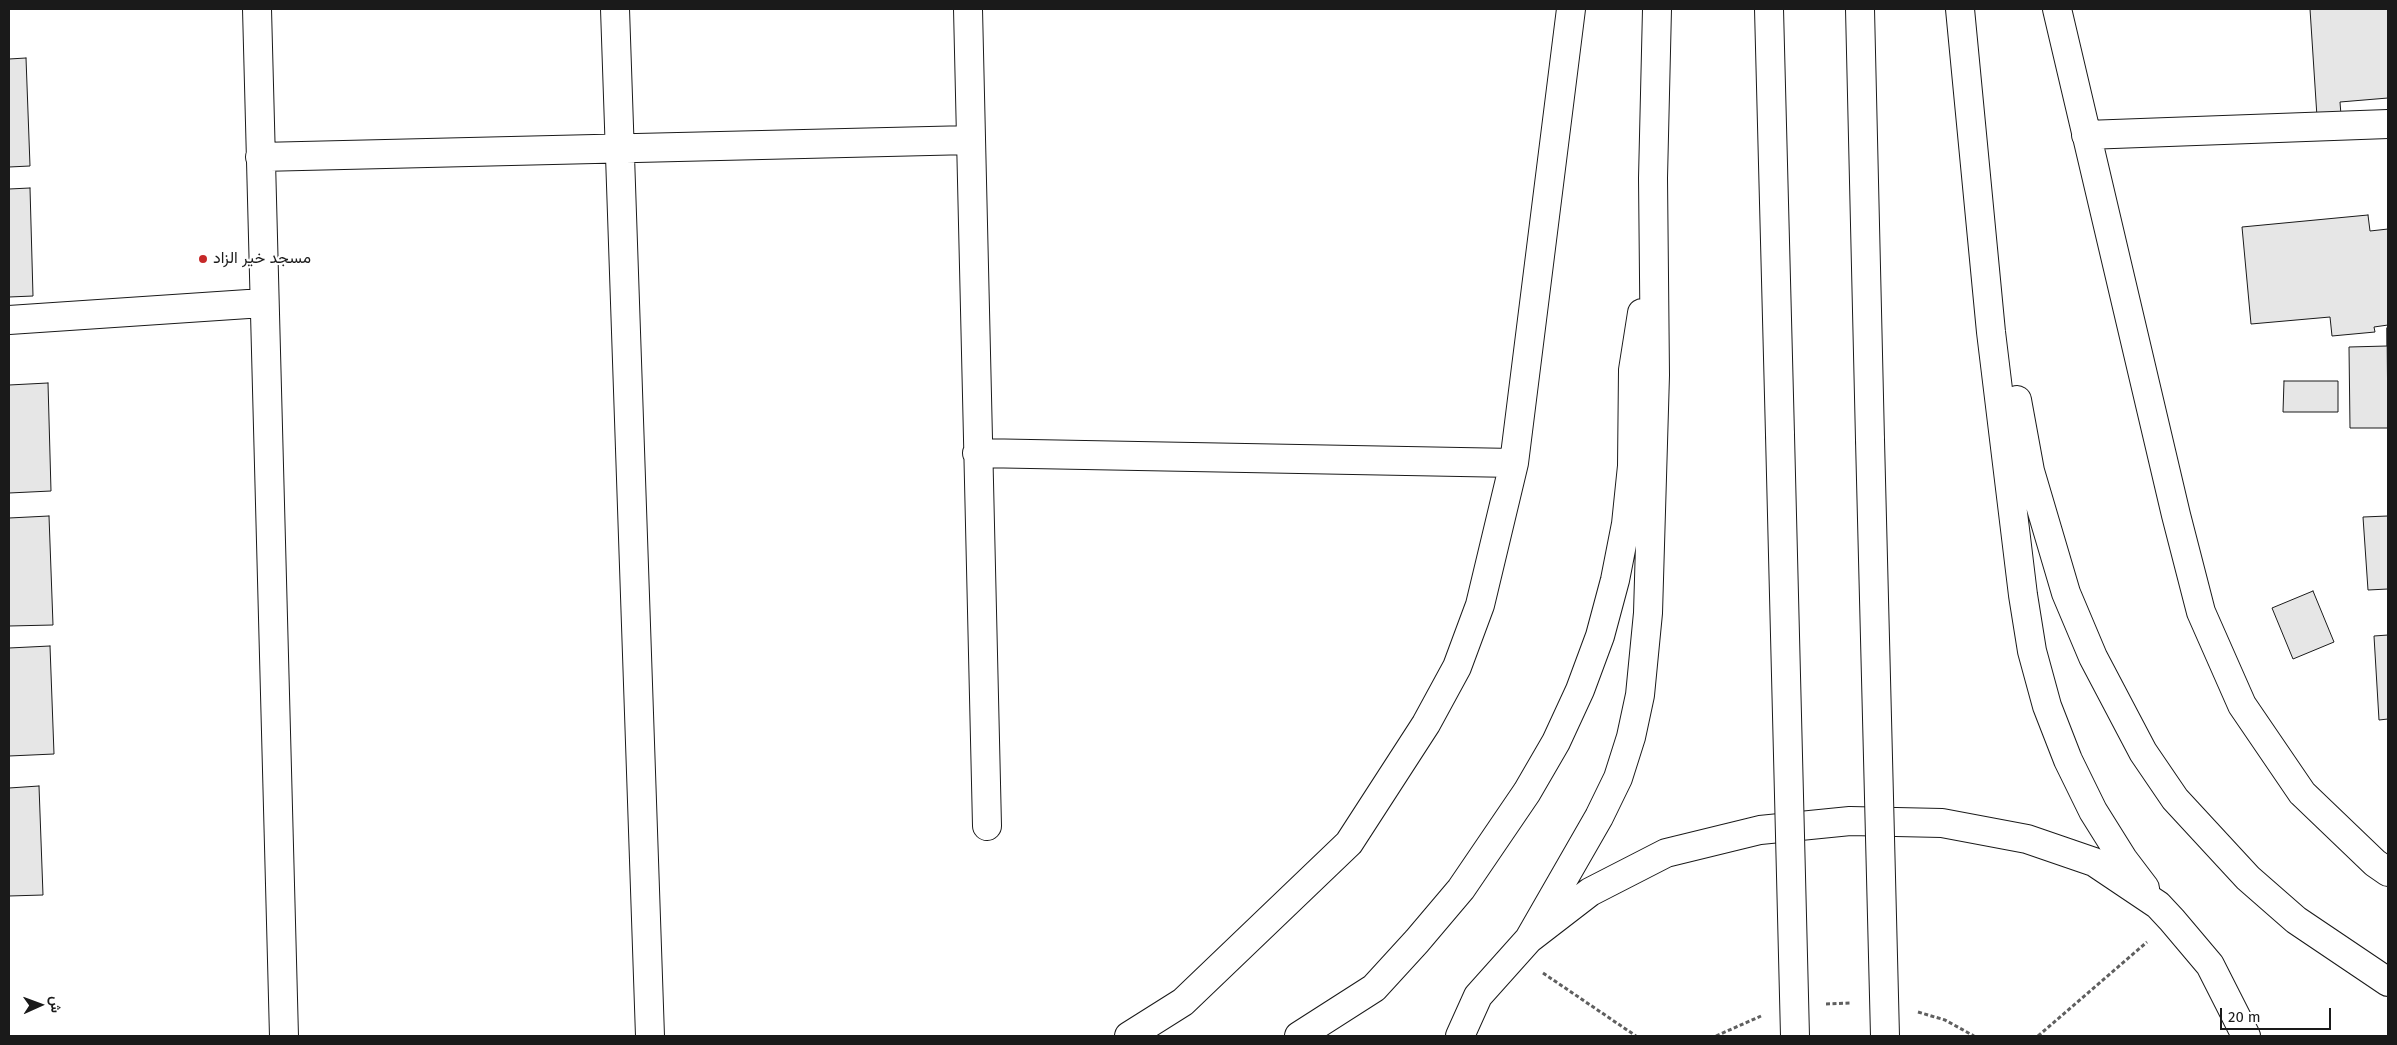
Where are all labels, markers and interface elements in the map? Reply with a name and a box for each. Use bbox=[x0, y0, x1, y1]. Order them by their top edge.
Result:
place label: مسجد خير الزاد bbox=[213, 249, 311, 269]
marker: مسجد خير الزاد bbox=[197, 253, 209, 265]
north arrow bbox=[15, 980, 65, 1030]
text: ش bbox=[47, 996, 64, 1013]
scale bar bbox=[2222, 998, 2333, 1030]
text: 20 m bbox=[2228, 1008, 2261, 1026]

